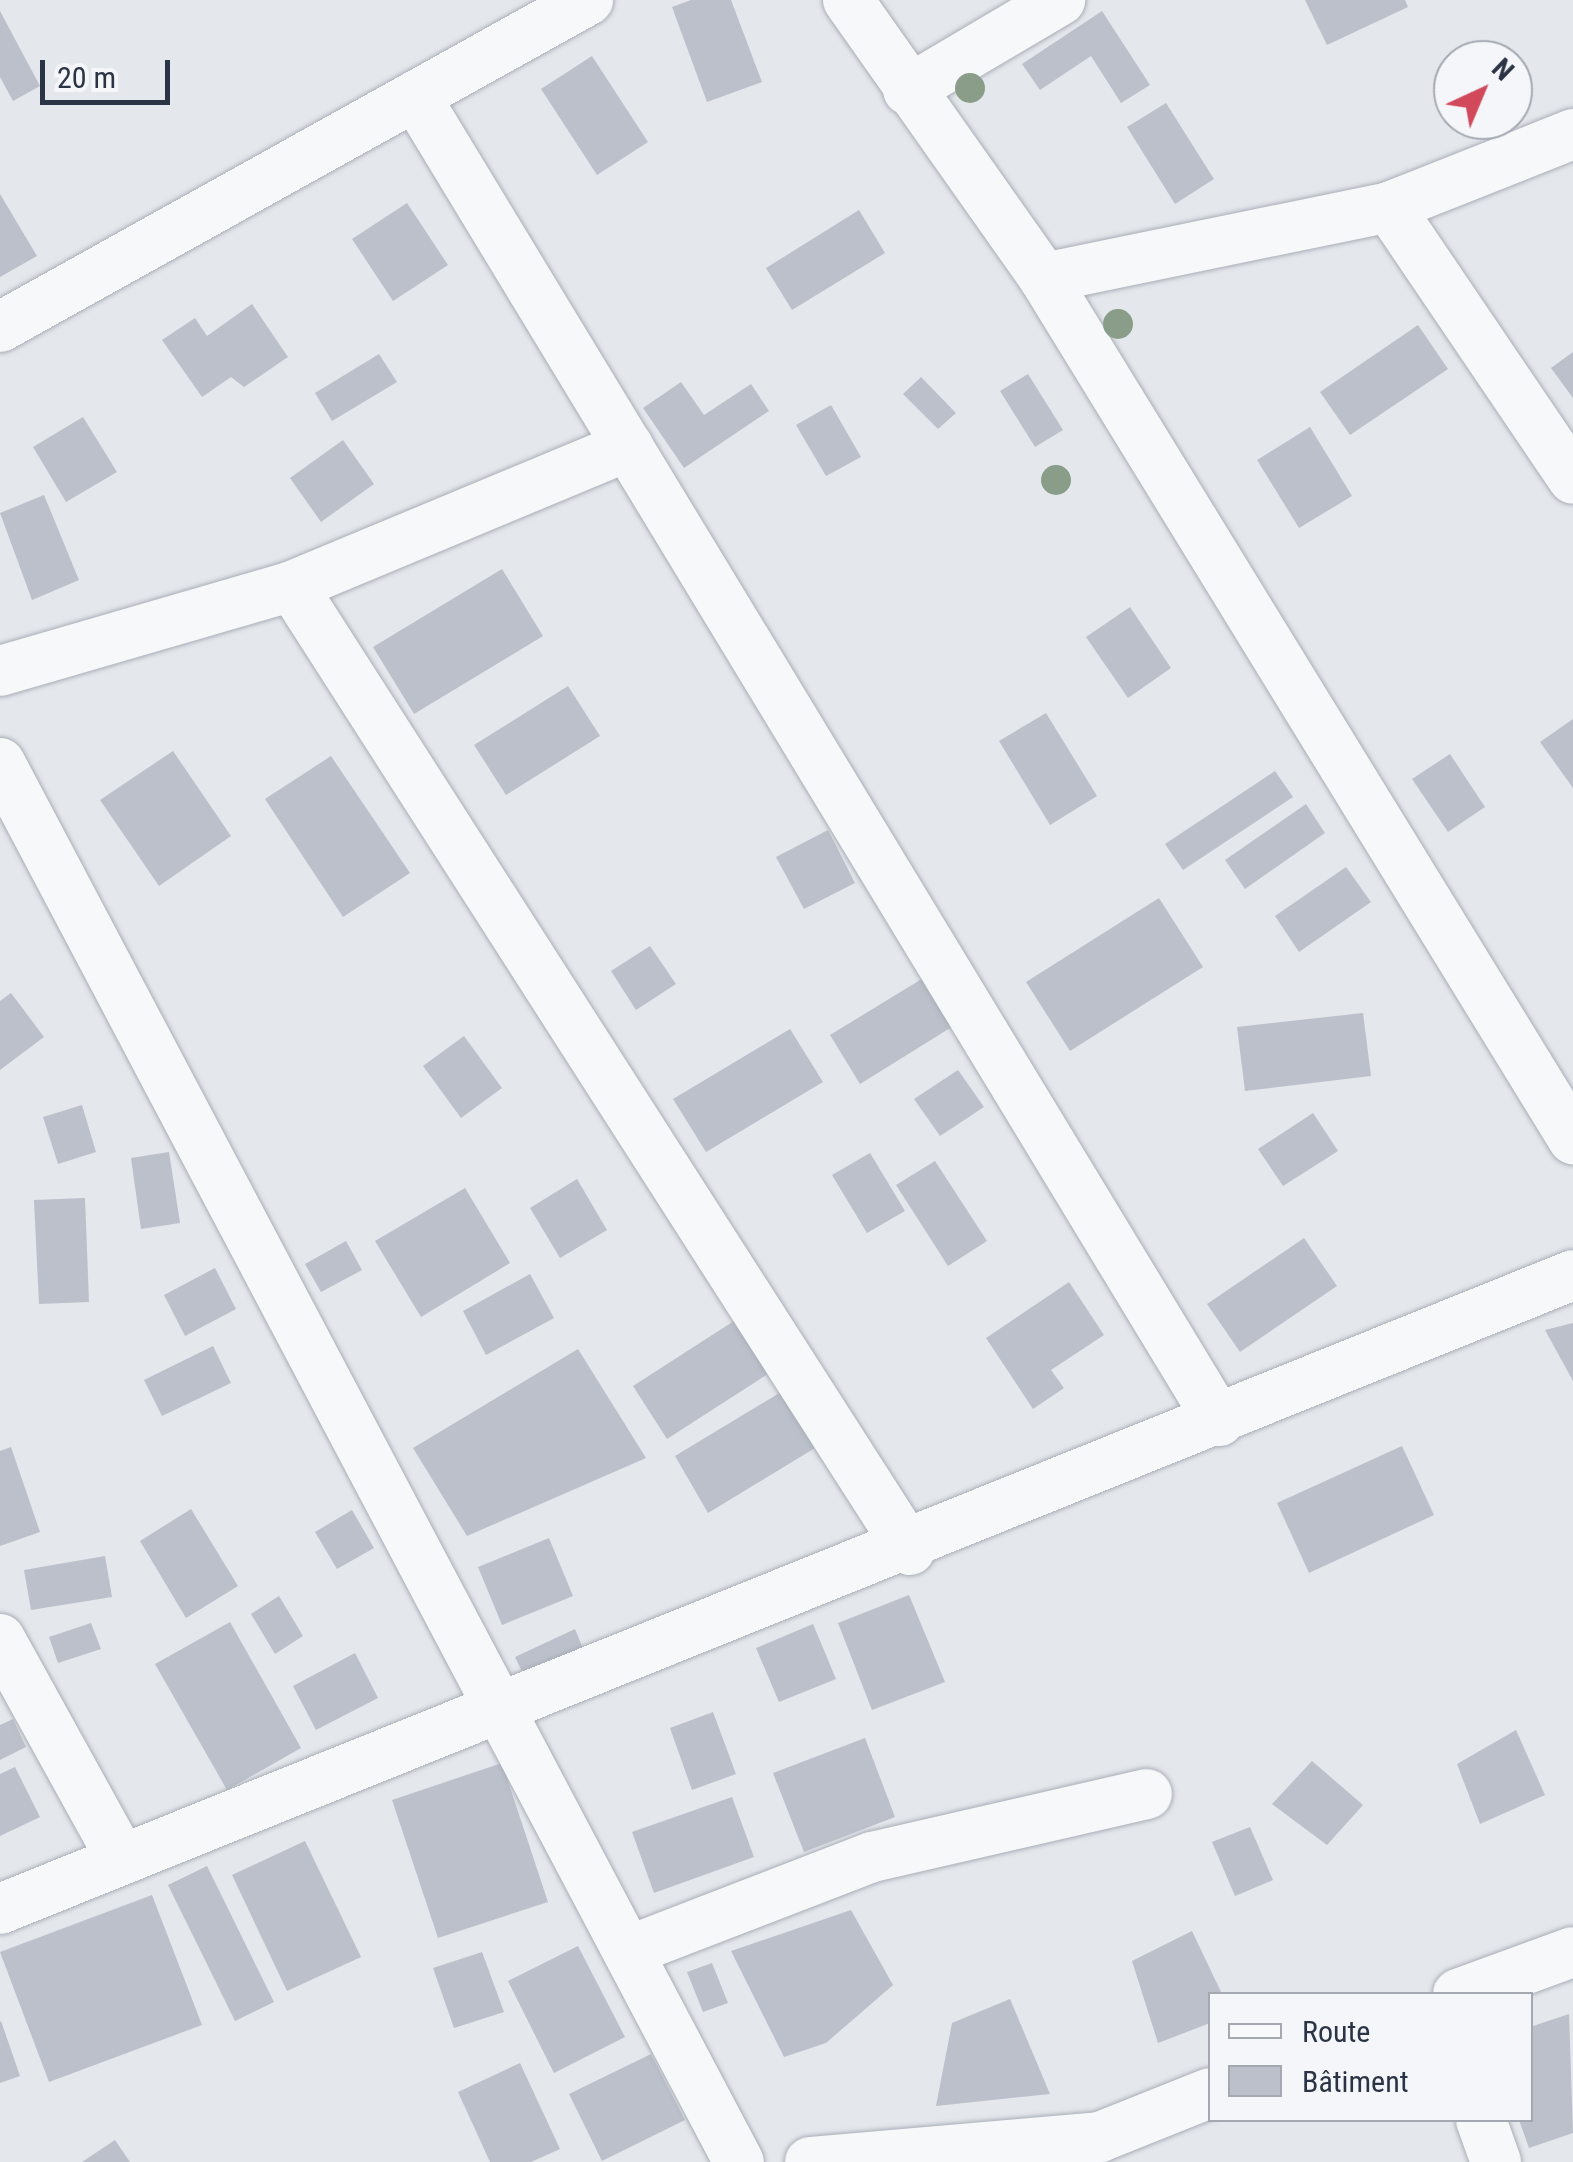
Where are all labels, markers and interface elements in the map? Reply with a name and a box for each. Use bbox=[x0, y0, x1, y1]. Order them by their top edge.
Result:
scale bar bbox=[45, 40, 175, 102]
north arrow bbox=[1433, 40, 1533, 140]
text: N bbox=[1485, 52, 1520, 87]
text: 20 m bbox=[57, 60, 116, 95]
legend bbox=[1208, 1992, 1533, 2122]
text: Route bbox=[1302, 2014, 1370, 2049]
text: Bâtiment bbox=[1302, 2064, 1409, 2099]

